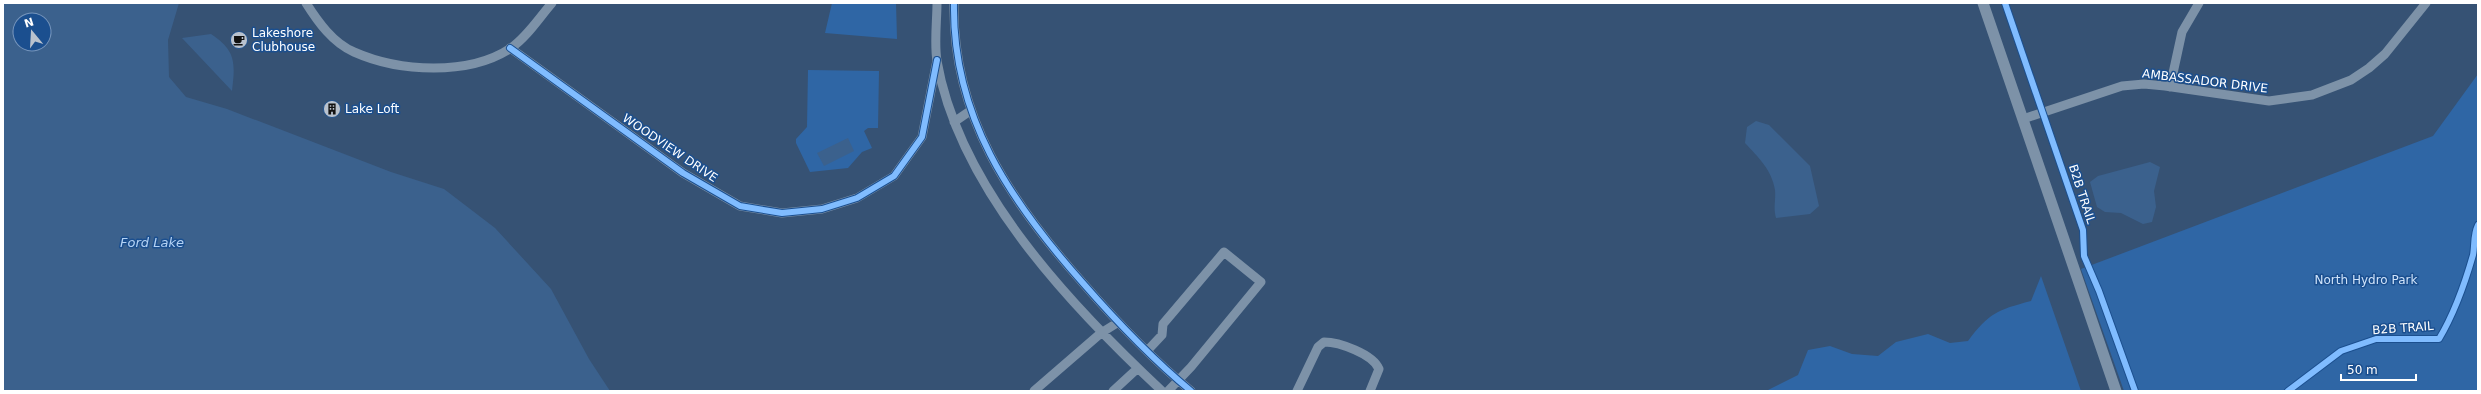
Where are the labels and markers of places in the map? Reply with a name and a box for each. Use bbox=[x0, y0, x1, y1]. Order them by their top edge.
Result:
place label: Lakeshore Clubhouse bbox=[252, 26, 315, 54]
cafe icon: Lakeshore Clubhouse bbox=[229, 30, 249, 50]
building icon: Lake Loft bbox=[322, 99, 342, 119]
place label: Lake Loft bbox=[345, 102, 400, 116]

